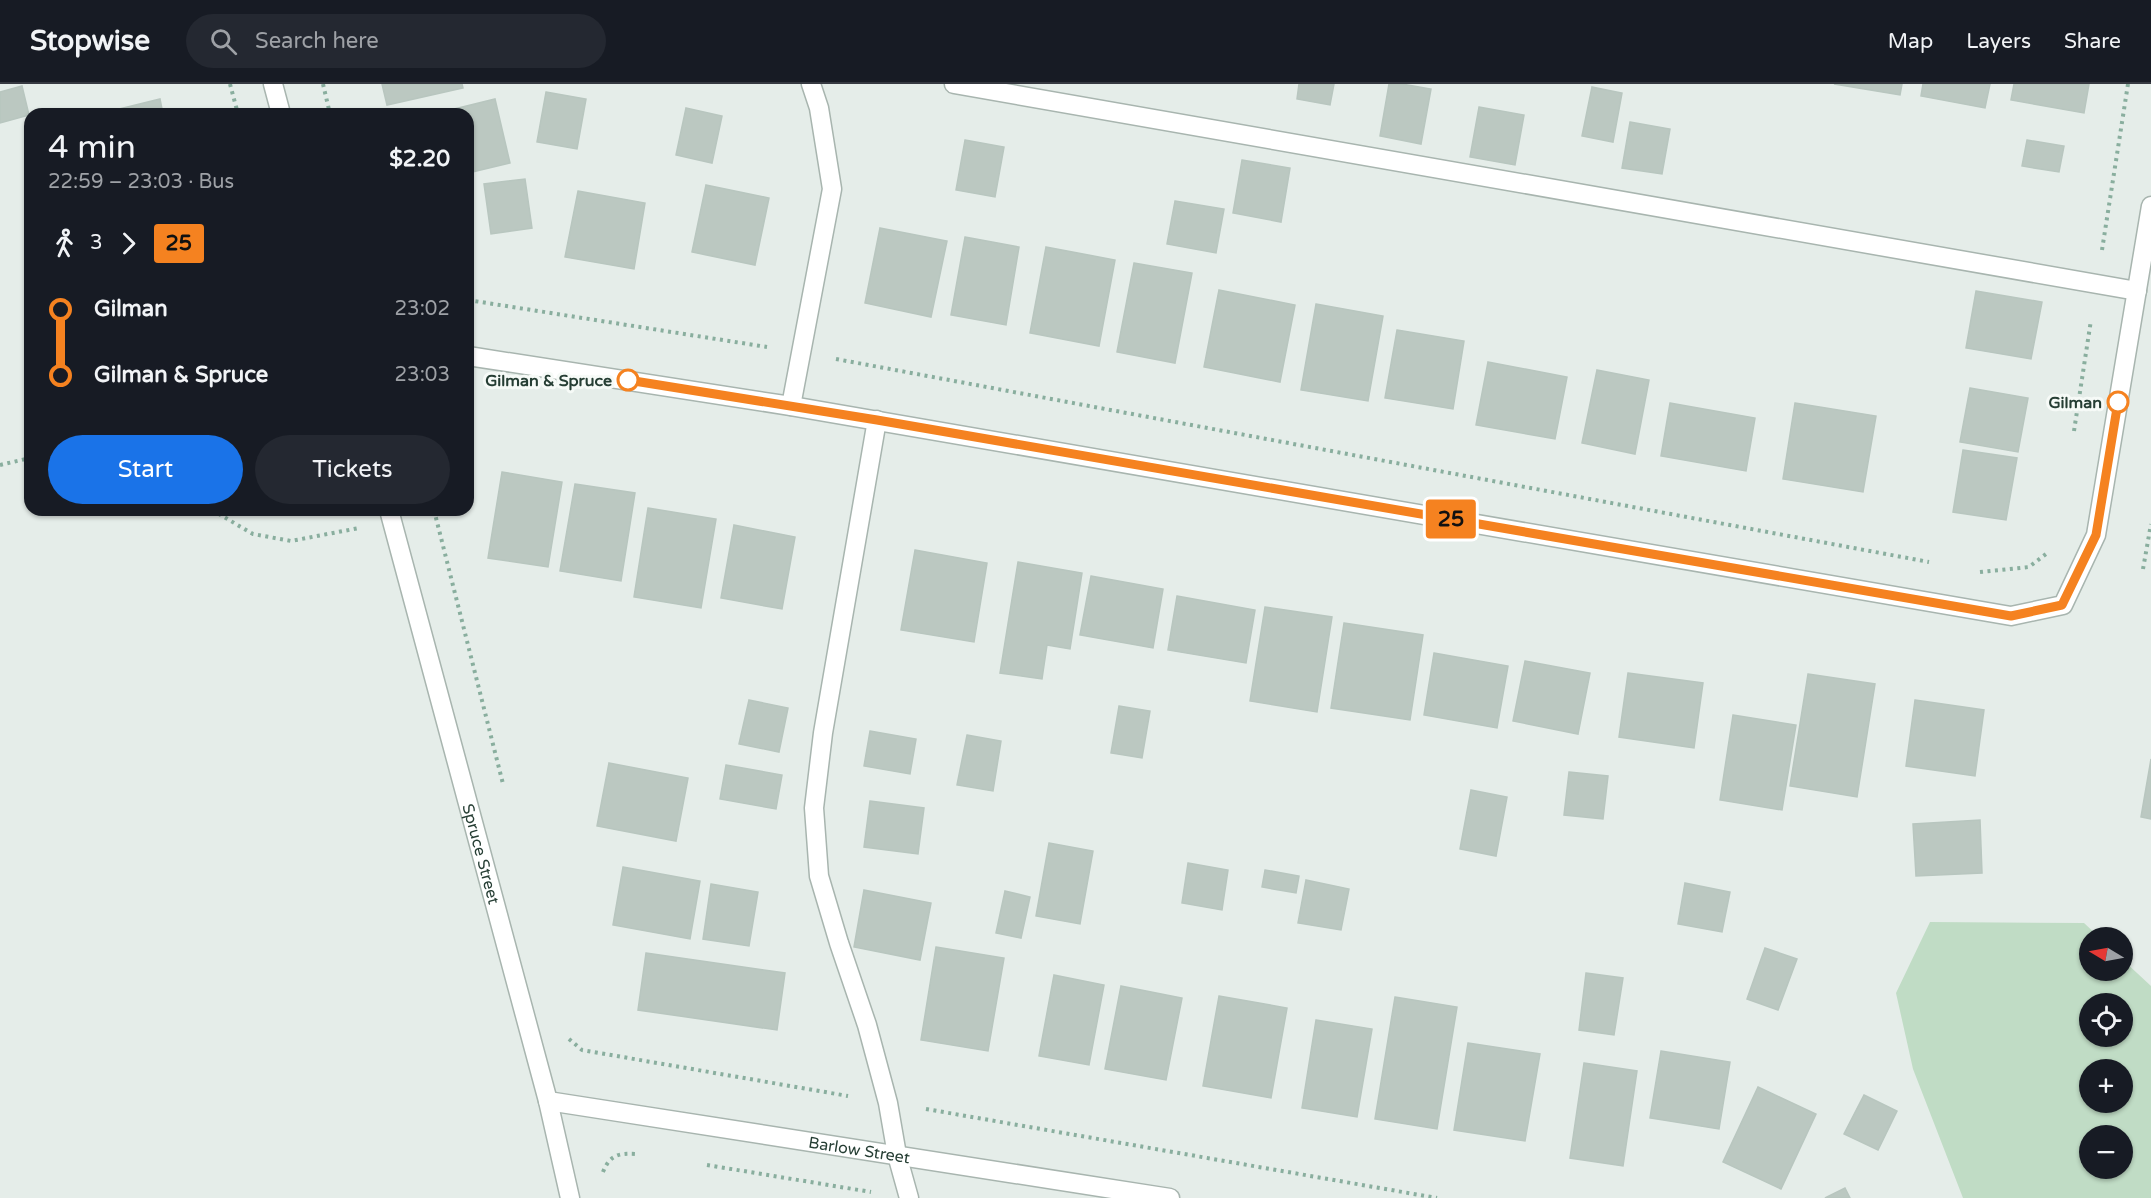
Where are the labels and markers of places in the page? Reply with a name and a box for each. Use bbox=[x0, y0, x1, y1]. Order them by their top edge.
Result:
marker: Gilman & Spruce bbox=[617, 369, 639, 391]
place label: Gilman & Spruce bbox=[485, 371, 612, 391]
marker: Gilman bbox=[2107, 391, 2129, 413]
place label: Gilman bbox=[2048, 393, 2102, 413]

